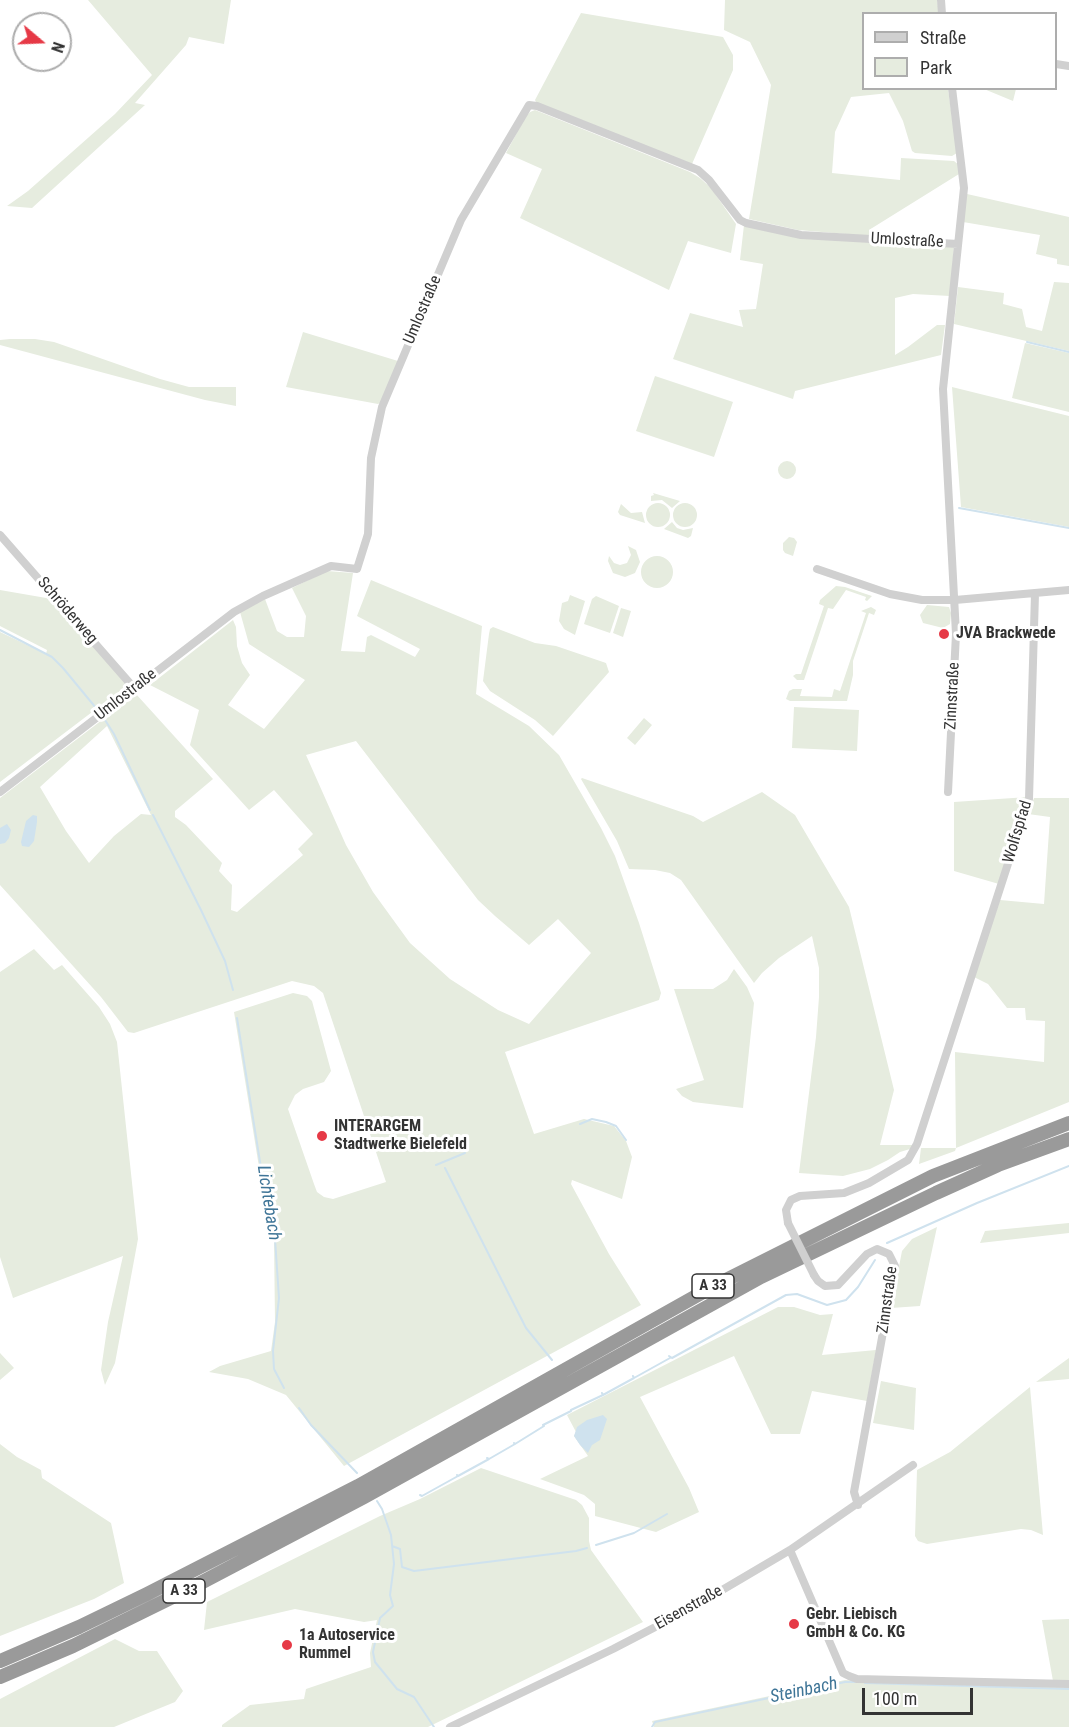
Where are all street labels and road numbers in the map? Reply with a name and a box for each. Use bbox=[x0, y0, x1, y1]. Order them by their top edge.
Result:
street label: Umlostraße bbox=[870, 230, 944, 252]
street label: Umlostraße bbox=[400, 273, 446, 347]
street label: Schröderweg bbox=[33, 574, 101, 648]
street label: Zinnstraße bbox=[942, 662, 964, 730]
street label: Umlostraße bbox=[91, 665, 161, 725]
street label: Wolfspfad bbox=[999, 798, 1037, 866]
street label: Zinnstraße bbox=[874, 1265, 902, 1335]
road number: A 33 bbox=[692, 1274, 734, 1298]
road number: A 33 bbox=[163, 1579, 205, 1603]
street label: Eisenstraße bbox=[652, 1582, 726, 1634]

